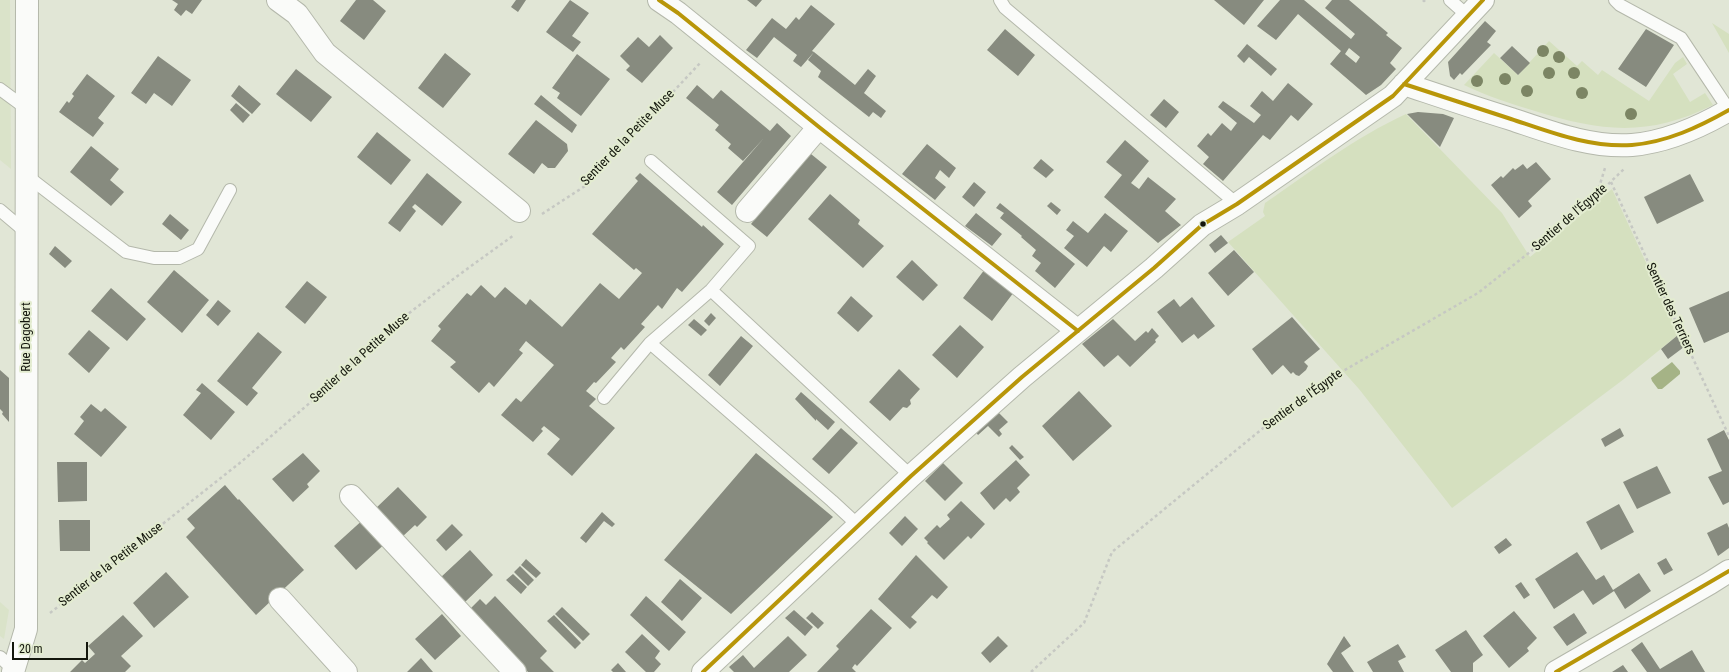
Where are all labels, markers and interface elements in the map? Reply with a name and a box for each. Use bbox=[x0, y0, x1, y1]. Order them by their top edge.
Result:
street label: Sentier de la Petite Muse bbox=[578, 87, 678, 189]
street label: Sentier de l'Égypte bbox=[1529, 181, 1611, 255]
unlabelled marker bbox=[1198, 219, 1208, 229]
street label: Sentier des Terriers bbox=[1642, 261, 1698, 357]
street label: Rue Dagobert bbox=[19, 302, 35, 372]
street label: Sentier de la Petite Muse bbox=[307, 309, 413, 407]
street label: Sentier de l'Égypte bbox=[1260, 366, 1346, 434]
street label: Sentier de la Petite Muse bbox=[56, 520, 166, 610]
scale bar bbox=[14, 634, 90, 660]
text: 20 m bbox=[19, 642, 43, 656]

